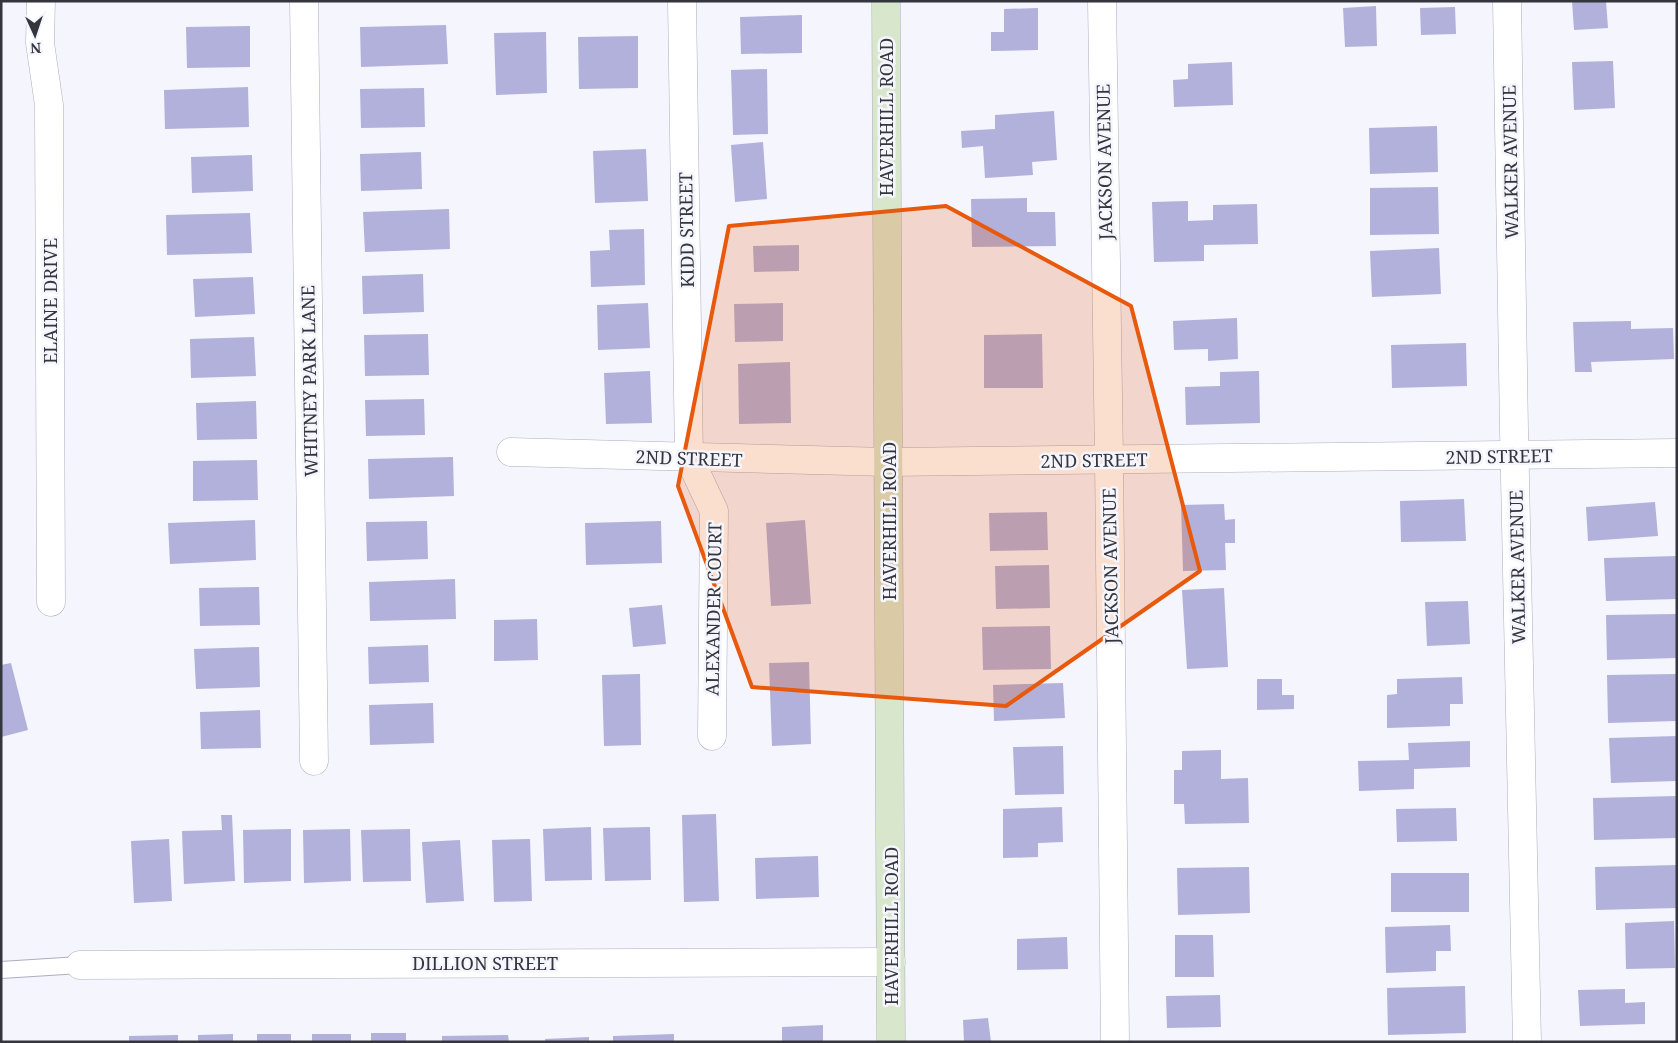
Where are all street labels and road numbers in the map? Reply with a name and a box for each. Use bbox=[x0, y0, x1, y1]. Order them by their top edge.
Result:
street label: HAVERHILL ROAD bbox=[874, 38, 898, 196]
street label: JACKSON AVENUE bbox=[1091, 84, 1117, 241]
street label: WALKER AVENUE bbox=[1497, 85, 1523, 239]
street label: KIDD STREET bbox=[673, 172, 699, 288]
street label: ELAINE DRIVE bbox=[38, 238, 62, 364]
street label: WHITNEY PARK LANE bbox=[295, 285, 323, 477]
street label: HAVERHILL ROAD bbox=[877, 442, 901, 600]
street label: 2ND STREET bbox=[1445, 443, 1553, 469]
street label: 2ND STREET bbox=[635, 444, 743, 472]
street label: 2ND STREET bbox=[1040, 447, 1148, 473]
street label: JACKSON AVENUE bbox=[1097, 488, 1123, 645]
street label: WALKER AVENUE bbox=[1504, 490, 1530, 644]
street label: ALEXANDER COURT bbox=[699, 522, 727, 696]
street label: HAVERHILL ROAD bbox=[879, 847, 903, 1005]
street label: DILLION STREET bbox=[412, 951, 558, 975]

